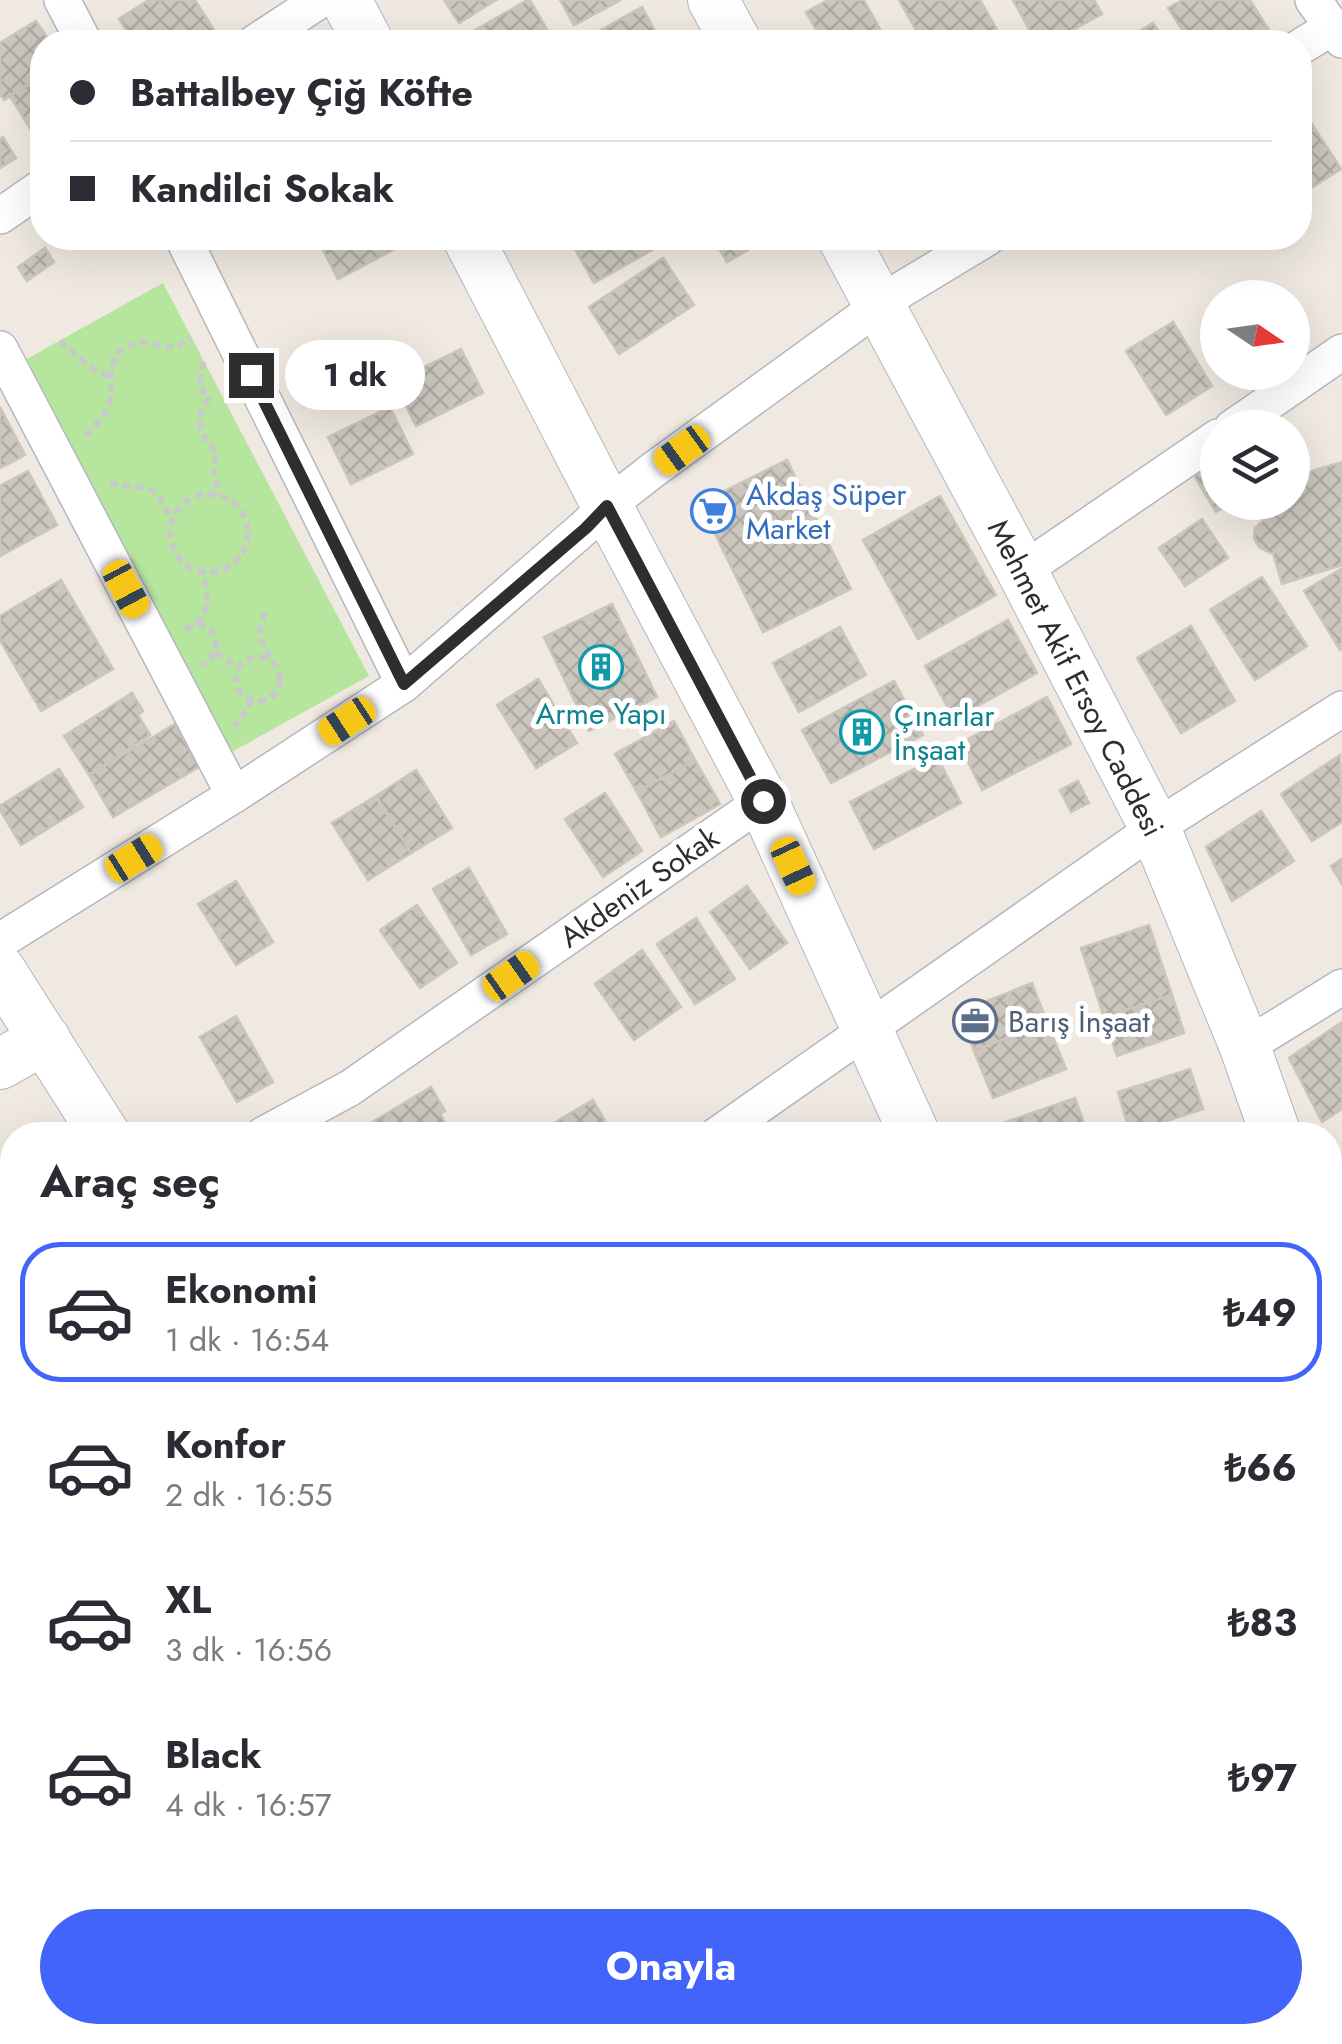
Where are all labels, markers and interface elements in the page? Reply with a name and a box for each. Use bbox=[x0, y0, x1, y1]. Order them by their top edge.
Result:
text: Battalbey Çiğ Köfte bbox=[130, 65, 473, 120]
text: Kandilci Sokak bbox=[130, 161, 394, 216]
north arrow bbox=[1200, 280, 1310, 390]
map controls bbox=[1200, 280, 1310, 520]
callout: 1 dk bbox=[286, 340, 426, 410]
text: 1 dk bbox=[323, 352, 387, 398]
route end bbox=[229, 353, 274, 398]
button: layers bbox=[1200, 410, 1310, 520]
car bbox=[649, 420, 715, 480]
place label: Akdaş Süper Market bbox=[746, 473, 907, 550]
supermarket icon: Akdaş Süper Market bbox=[690, 488, 736, 534]
street label: Mehmet Akif Ersoy Caddesi bbox=[977, 512, 1175, 844]
car bbox=[99, 555, 153, 623]
building icon: Arme Yapı bbox=[578, 644, 624, 690]
car bbox=[314, 692, 380, 750]
place label: Arme Yapı bbox=[535, 692, 667, 735]
place label: Çınarlar İnşaat bbox=[894, 694, 995, 771]
building icon: Çınarlar İnşaat bbox=[839, 709, 885, 755]
route start bbox=[741, 779, 786, 824]
street label: Akdeniz Sokak bbox=[551, 816, 728, 958]
car bbox=[101, 829, 167, 887]
car bbox=[767, 832, 819, 900]
car bbox=[478, 947, 544, 1005]
office icon: Barış İnşaat bbox=[952, 998, 998, 1044]
place label: Barış İnşaat bbox=[1008, 1000, 1150, 1043]
text: Araç seç bbox=[40, 1149, 220, 1214]
text: Ekonomi bbox=[165, 1262, 318, 1317]
icon: car bbox=[45, 1267, 135, 1357]
text: ₺49 bbox=[1223, 1285, 1297, 1340]
text: 1 dk · 16:54 bbox=[165, 1317, 329, 1363]
text: Konfor bbox=[165, 1417, 286, 1472]
icon: car bbox=[45, 1422, 135, 1512]
text: ₺66 bbox=[1224, 1440, 1297, 1495]
text: 2 dk · 16:55 bbox=[165, 1472, 332, 1518]
text: XL bbox=[165, 1572, 211, 1627]
icon: car bbox=[45, 1577, 135, 1667]
text: ₺83 bbox=[1228, 1595, 1297, 1650]
text: 3 dk · 16:56 bbox=[165, 1627, 332, 1673]
text: Black bbox=[165, 1727, 262, 1782]
icon: car bbox=[45, 1732, 135, 1822]
text: ₺97 bbox=[1228, 1750, 1297, 1805]
text: 4 dk · 16:57 bbox=[165, 1782, 332, 1828]
button: Onayla bbox=[40, 1909, 1302, 2024]

